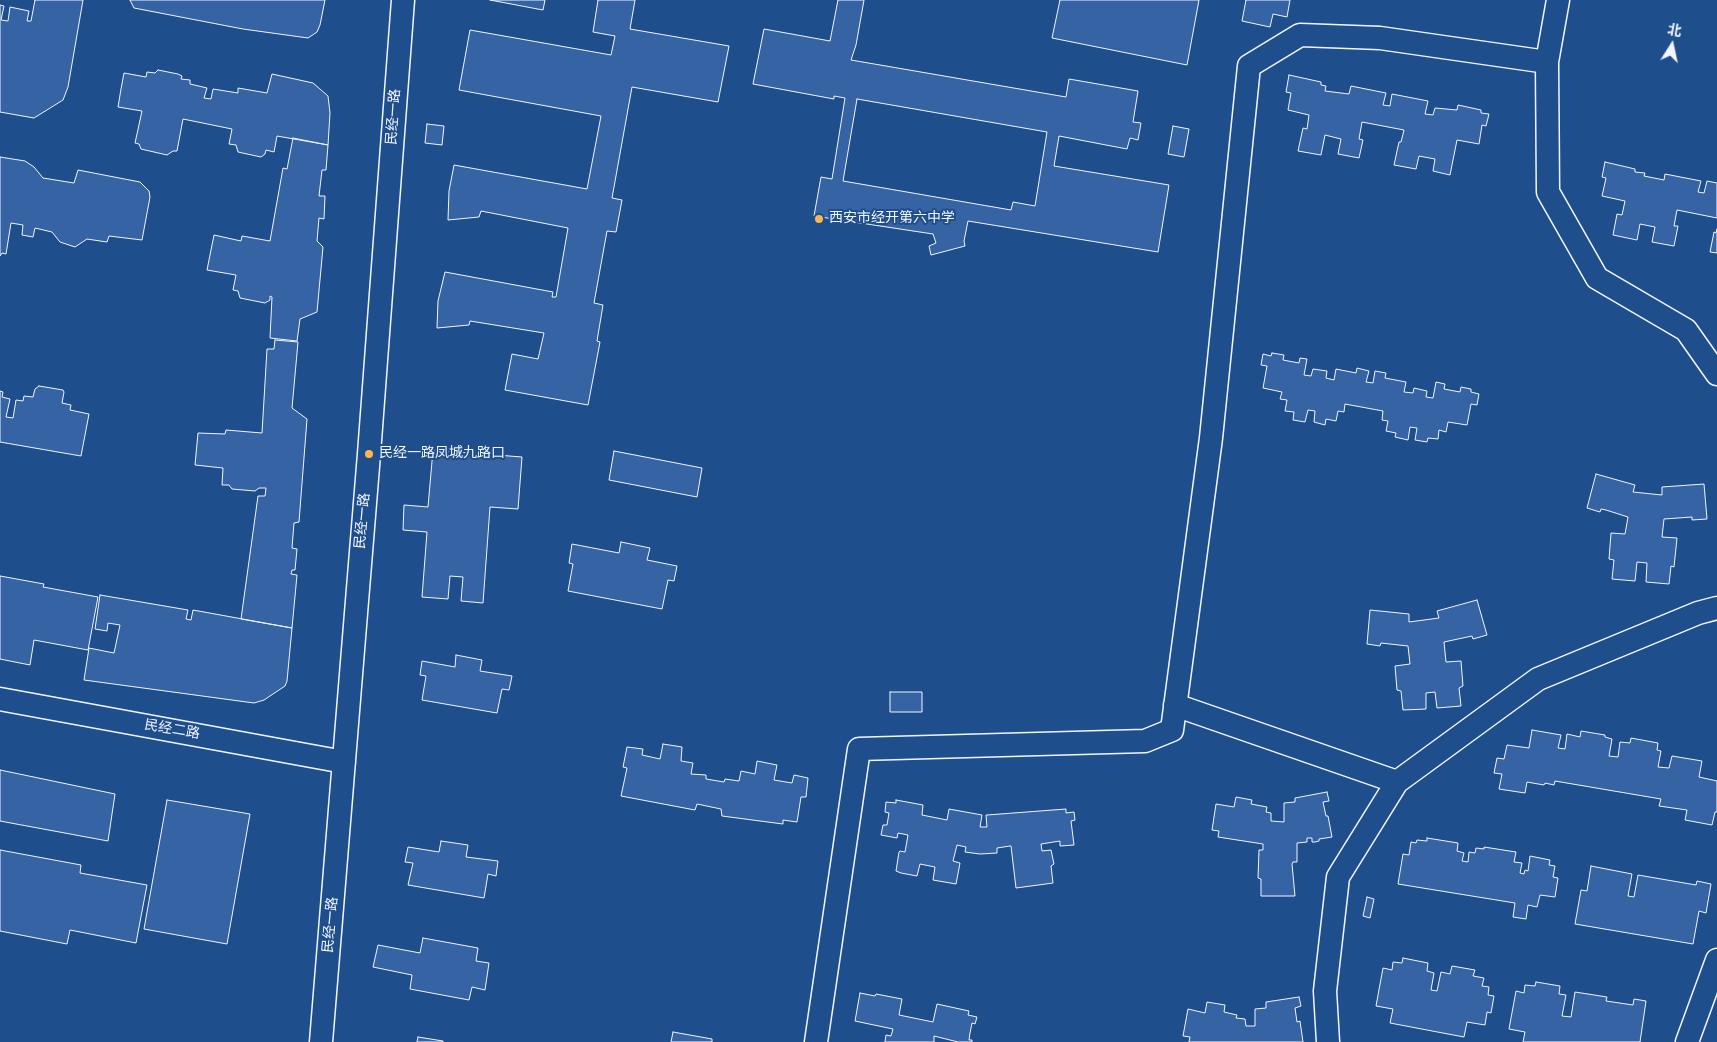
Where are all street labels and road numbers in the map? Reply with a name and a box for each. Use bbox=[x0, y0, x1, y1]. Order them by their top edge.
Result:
street label: 民经一路 bbox=[384, 88, 404, 146]
street label: 民经一路 bbox=[352, 492, 374, 550]
street label: 民经二路 bbox=[143, 717, 201, 743]
street label: 民经一路 bbox=[320, 896, 342, 954]

